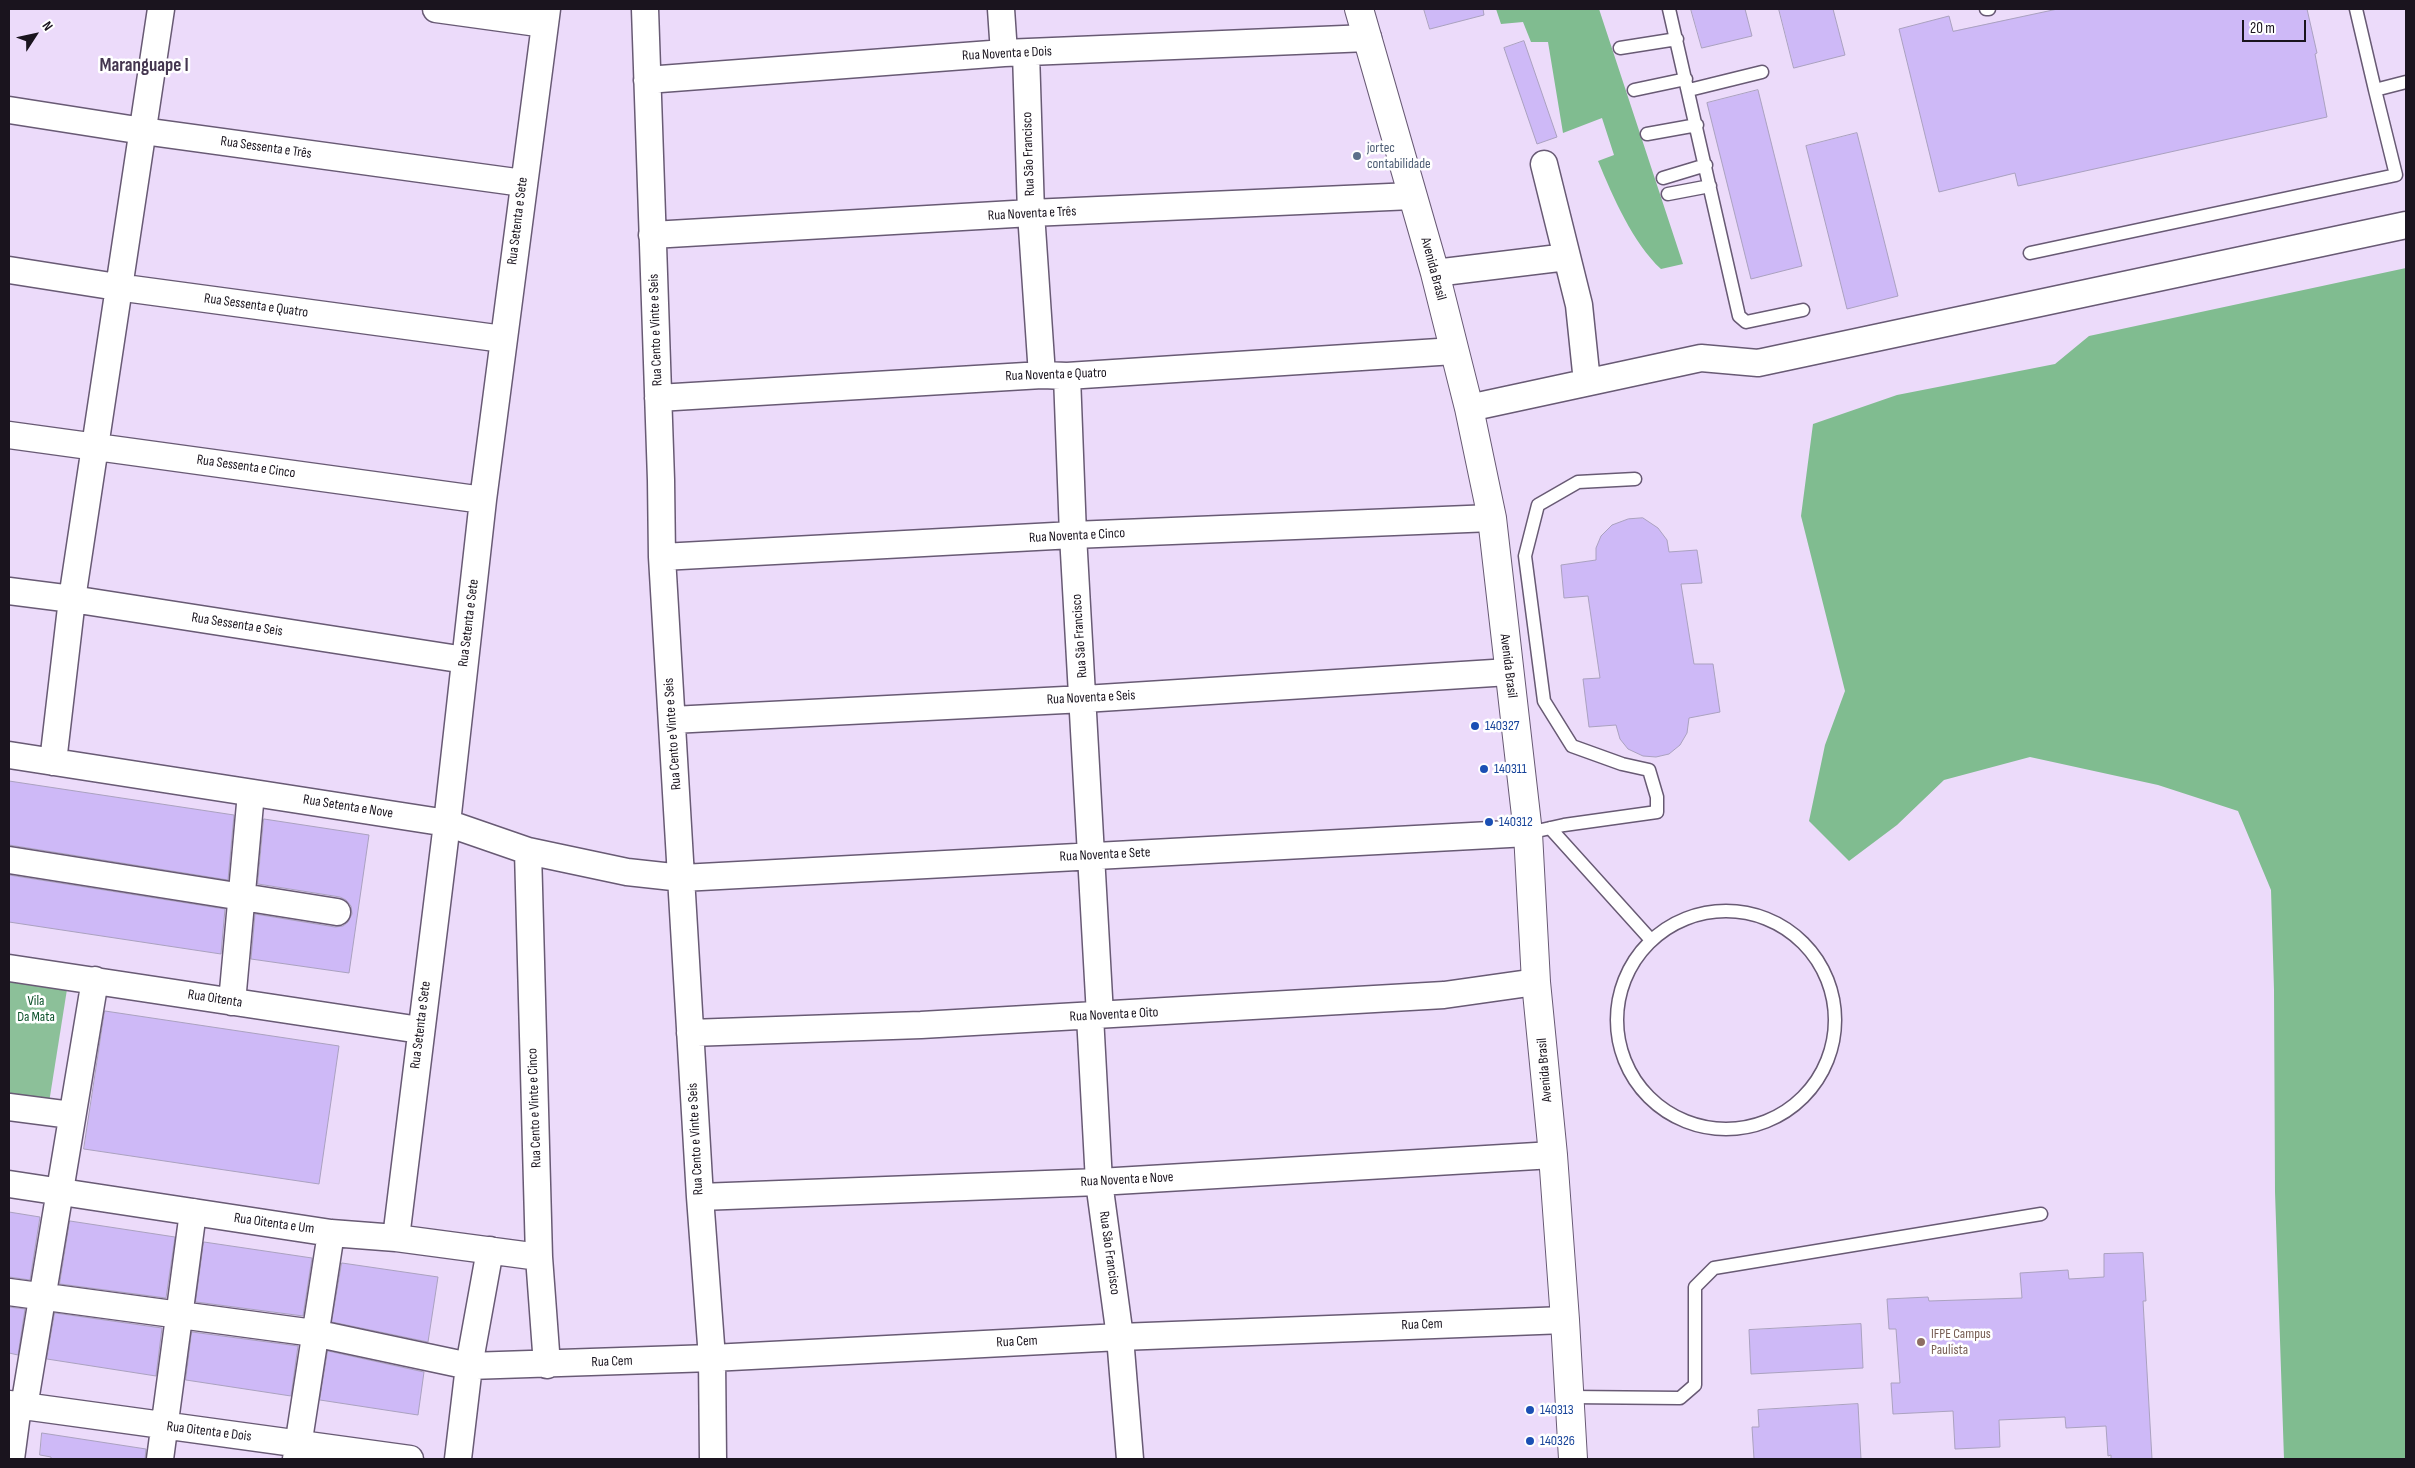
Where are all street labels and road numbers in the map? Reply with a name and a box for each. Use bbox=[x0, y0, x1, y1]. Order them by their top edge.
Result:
street label: Rua Noventa e Dois bbox=[962, 43, 1052, 65]
street label: Rua São Francisco bbox=[1019, 112, 1039, 196]
street label: Rua Sessenta e Três bbox=[219, 133, 313, 163]
street label: Rua Setenta e Sete bbox=[504, 176, 532, 266]
street label: Rua Noventa e Três bbox=[987, 203, 1077, 225]
street label: Avenida Brasil bbox=[1417, 236, 1449, 302]
street label: Rua Cento e Vinte e Seis bbox=[646, 274, 666, 386]
street label: Rua Sessenta e Quatro bbox=[203, 290, 309, 322]
street label: Rua Noventa e Quatro bbox=[1005, 365, 1107, 385]
street label: Rua Sessenta e Cinco bbox=[196, 452, 296, 482]
street label: Rua Noventa e Cinco bbox=[1029, 525, 1125, 547]
street label: Rua Setenta e Sete bbox=[455, 578, 483, 668]
street label: Rua São Francisco bbox=[1069, 593, 1091, 679]
street label: Rua Sessenta e Seis bbox=[190, 610, 284, 640]
street label: Avenida Brasil bbox=[1496, 633, 1520, 699]
street label: Rua Cento e Vinte e Seis bbox=[661, 677, 685, 791]
street label: Rua Noventa e Seis bbox=[1046, 687, 1136, 709]
street label: Rua Setenta e Nove bbox=[302, 792, 394, 822]
street label: Rua Noventa e Sete bbox=[1059, 844, 1151, 866]
street label: Rua Setenta e Sete bbox=[407, 980, 435, 1070]
street label: Rua Oitenta bbox=[187, 986, 243, 1012]
street label: Rua Noventa e Oito bbox=[1069, 1004, 1159, 1026]
street label: Avenida Brasil bbox=[1534, 1037, 1556, 1103]
street label: Rua Cento e Vinte e Cinco bbox=[525, 1048, 545, 1168]
street label: Rua Cento e Vinte e Seis bbox=[685, 1082, 707, 1196]
street label: Rua Noventa e Nove bbox=[1080, 1169, 1174, 1191]
street label: Rua Oitenta e Um bbox=[233, 1210, 315, 1238]
street label: Rua São Francisco bbox=[1095, 1210, 1123, 1296]
street label: Rua Cem bbox=[1401, 1316, 1443, 1334]
street label: Rua Cem bbox=[996, 1333, 1038, 1351]
street label: Rua Cem bbox=[591, 1353, 633, 1371]
street label: Rua Oitenta e Dois bbox=[166, 1418, 252, 1446]

